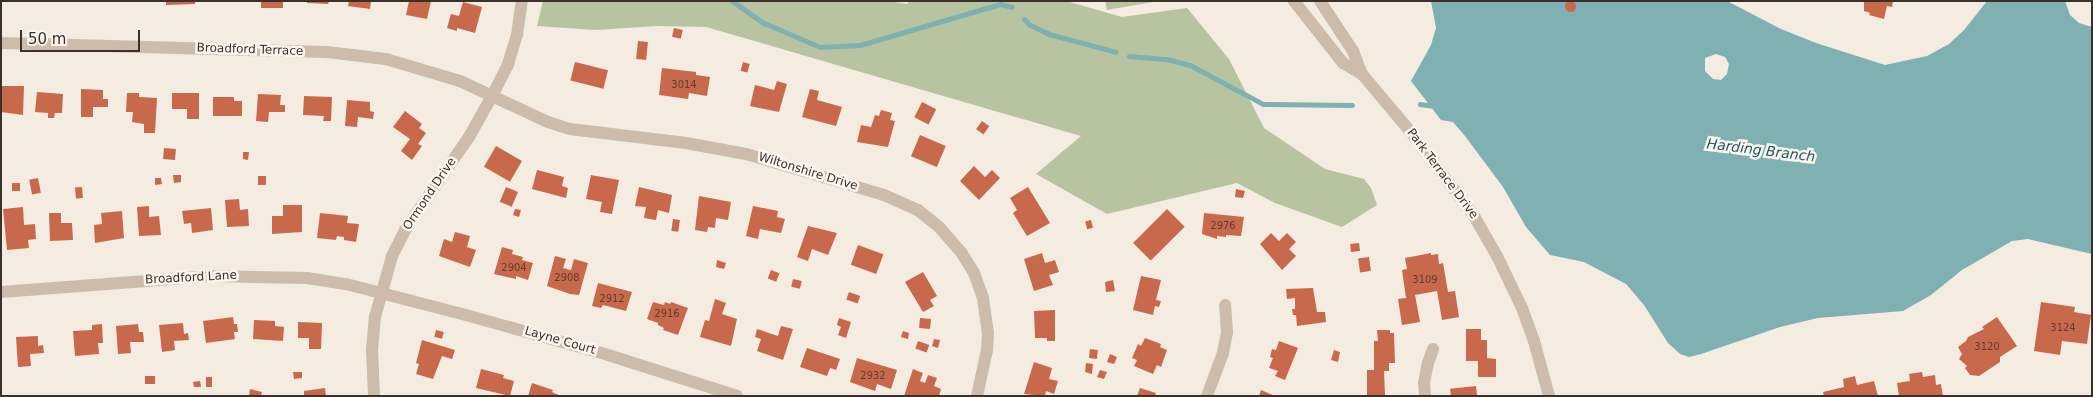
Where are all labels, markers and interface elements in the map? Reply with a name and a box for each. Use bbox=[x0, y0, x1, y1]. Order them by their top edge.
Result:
scale bar bbox=[22, 20, 142, 52]
text: 50 m bbox=[28, 30, 66, 48]
street label: Broadford Terrace bbox=[196, 41, 304, 59]
house number: 3014 bbox=[671, 79, 697, 91]
street label: Park Terrace Drive bbox=[1403, 126, 1481, 222]
water label: Harding Branch bbox=[1706, 135, 1816, 165]
street label: Wiltonshire Drive bbox=[757, 150, 859, 194]
street label: Ormond Drive bbox=[400, 155, 460, 233]
house number: 2976 bbox=[1210, 220, 1236, 232]
house number: 2904 bbox=[501, 262, 527, 274]
street label: Broadford Lane bbox=[145, 268, 237, 288]
house number: 2908 bbox=[554, 272, 580, 284]
house number: 3109 bbox=[1412, 274, 1438, 286]
house number: 2912 bbox=[599, 293, 625, 305]
house number: 2916 bbox=[654, 308, 680, 320]
house number: 3124 bbox=[2050, 322, 2076, 334]
street label: Layne Court bbox=[523, 324, 597, 358]
house number: 3120 bbox=[1974, 341, 2000, 353]
house number: 2932 bbox=[860, 370, 886, 382]

